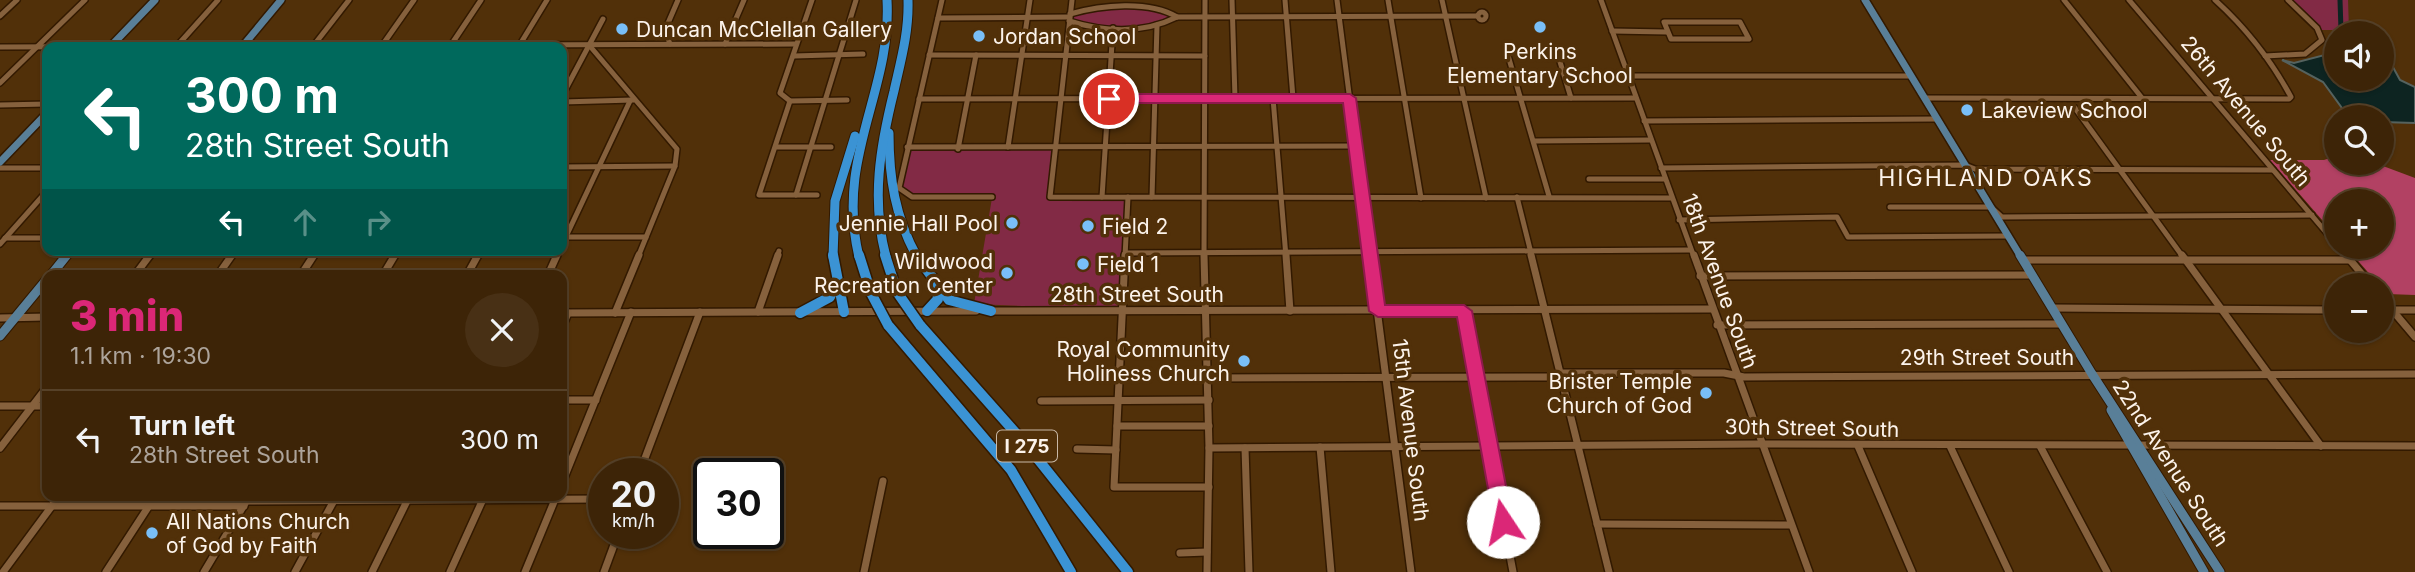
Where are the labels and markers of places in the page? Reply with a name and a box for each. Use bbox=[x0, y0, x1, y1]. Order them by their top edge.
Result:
place label: Duncan McClellan Gallery bbox=[636, 17, 892, 42]
marker: Perkins Elementary School bbox=[1532, 19, 1548, 35]
marker: Duncan McClellan Gallery bbox=[614, 21, 630, 37]
place label: Jordan School bbox=[993, 24, 1136, 49]
marker: Jordan School bbox=[971, 28, 987, 44]
place label: Perkins Elementary School bbox=[1447, 39, 1633, 88]
pin bbox=[1079, 69, 1139, 129]
place label: Lakeview School bbox=[1981, 98, 2148, 123]
marker: Lakeview School bbox=[1959, 102, 1975, 118]
place label: Jennie Hall Pool bbox=[839, 211, 998, 236]
place label: Field 2 bbox=[1102, 214, 1168, 239]
marker: Jennie Hall Pool bbox=[1004, 215, 1020, 231]
marker: Field 2 bbox=[1080, 218, 1096, 234]
place label: Wildwood Recreation Center bbox=[814, 249, 993, 298]
place label: Field 1 bbox=[1097, 252, 1159, 277]
marker: Field 1 bbox=[1075, 256, 1091, 272]
marker: Wildwood Recreation Center bbox=[999, 265, 1015, 281]
place label: Royal Community Holiness Church bbox=[1056, 337, 1230, 386]
marker: Royal Community Holiness Church bbox=[1236, 353, 1252, 369]
place label: Brister Temple Church of God bbox=[1547, 369, 1692, 418]
marker: Brister Temple Church of God bbox=[1698, 385, 1714, 401]
place label: All Nations Church of God by Faith bbox=[166, 509, 350, 558]
marker: All Nations Church of God by Faith bbox=[144, 525, 160, 541]

